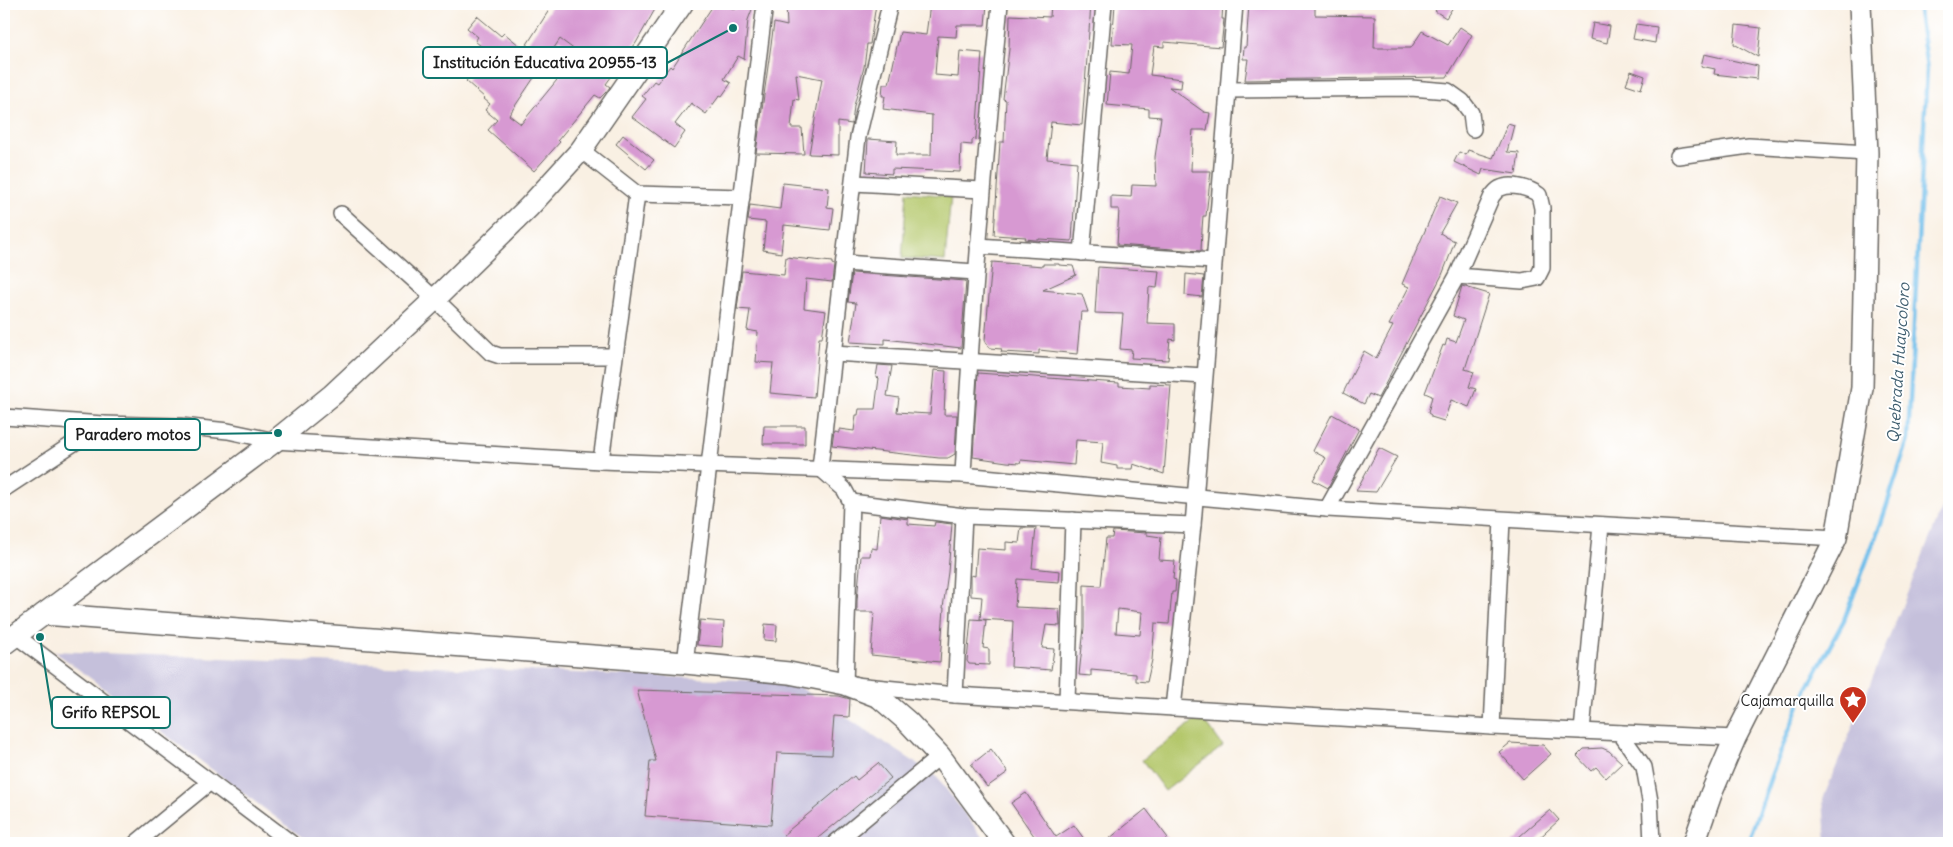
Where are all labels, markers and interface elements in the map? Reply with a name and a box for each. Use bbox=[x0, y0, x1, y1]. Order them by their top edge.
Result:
callout: Institución Educativa 20955-13 bbox=[423, 47, 667, 78]
text: Institución Educativa 20955-13 bbox=[433, 52, 657, 72]
water label: Quebrada Huaycoloro bbox=[1882, 281, 1914, 444]
callout: Paradero motos bbox=[65, 419, 200, 450]
text: Paradero motos bbox=[75, 424, 191, 444]
place icon: Cajamarquilla bbox=[1838, 685, 1868, 724]
place label: Cajamarquilla bbox=[1740, 691, 1834, 710]
callout: Grifo REPSOL bbox=[52, 697, 170, 728]
text: Grifo REPSOL bbox=[62, 702, 161, 722]

